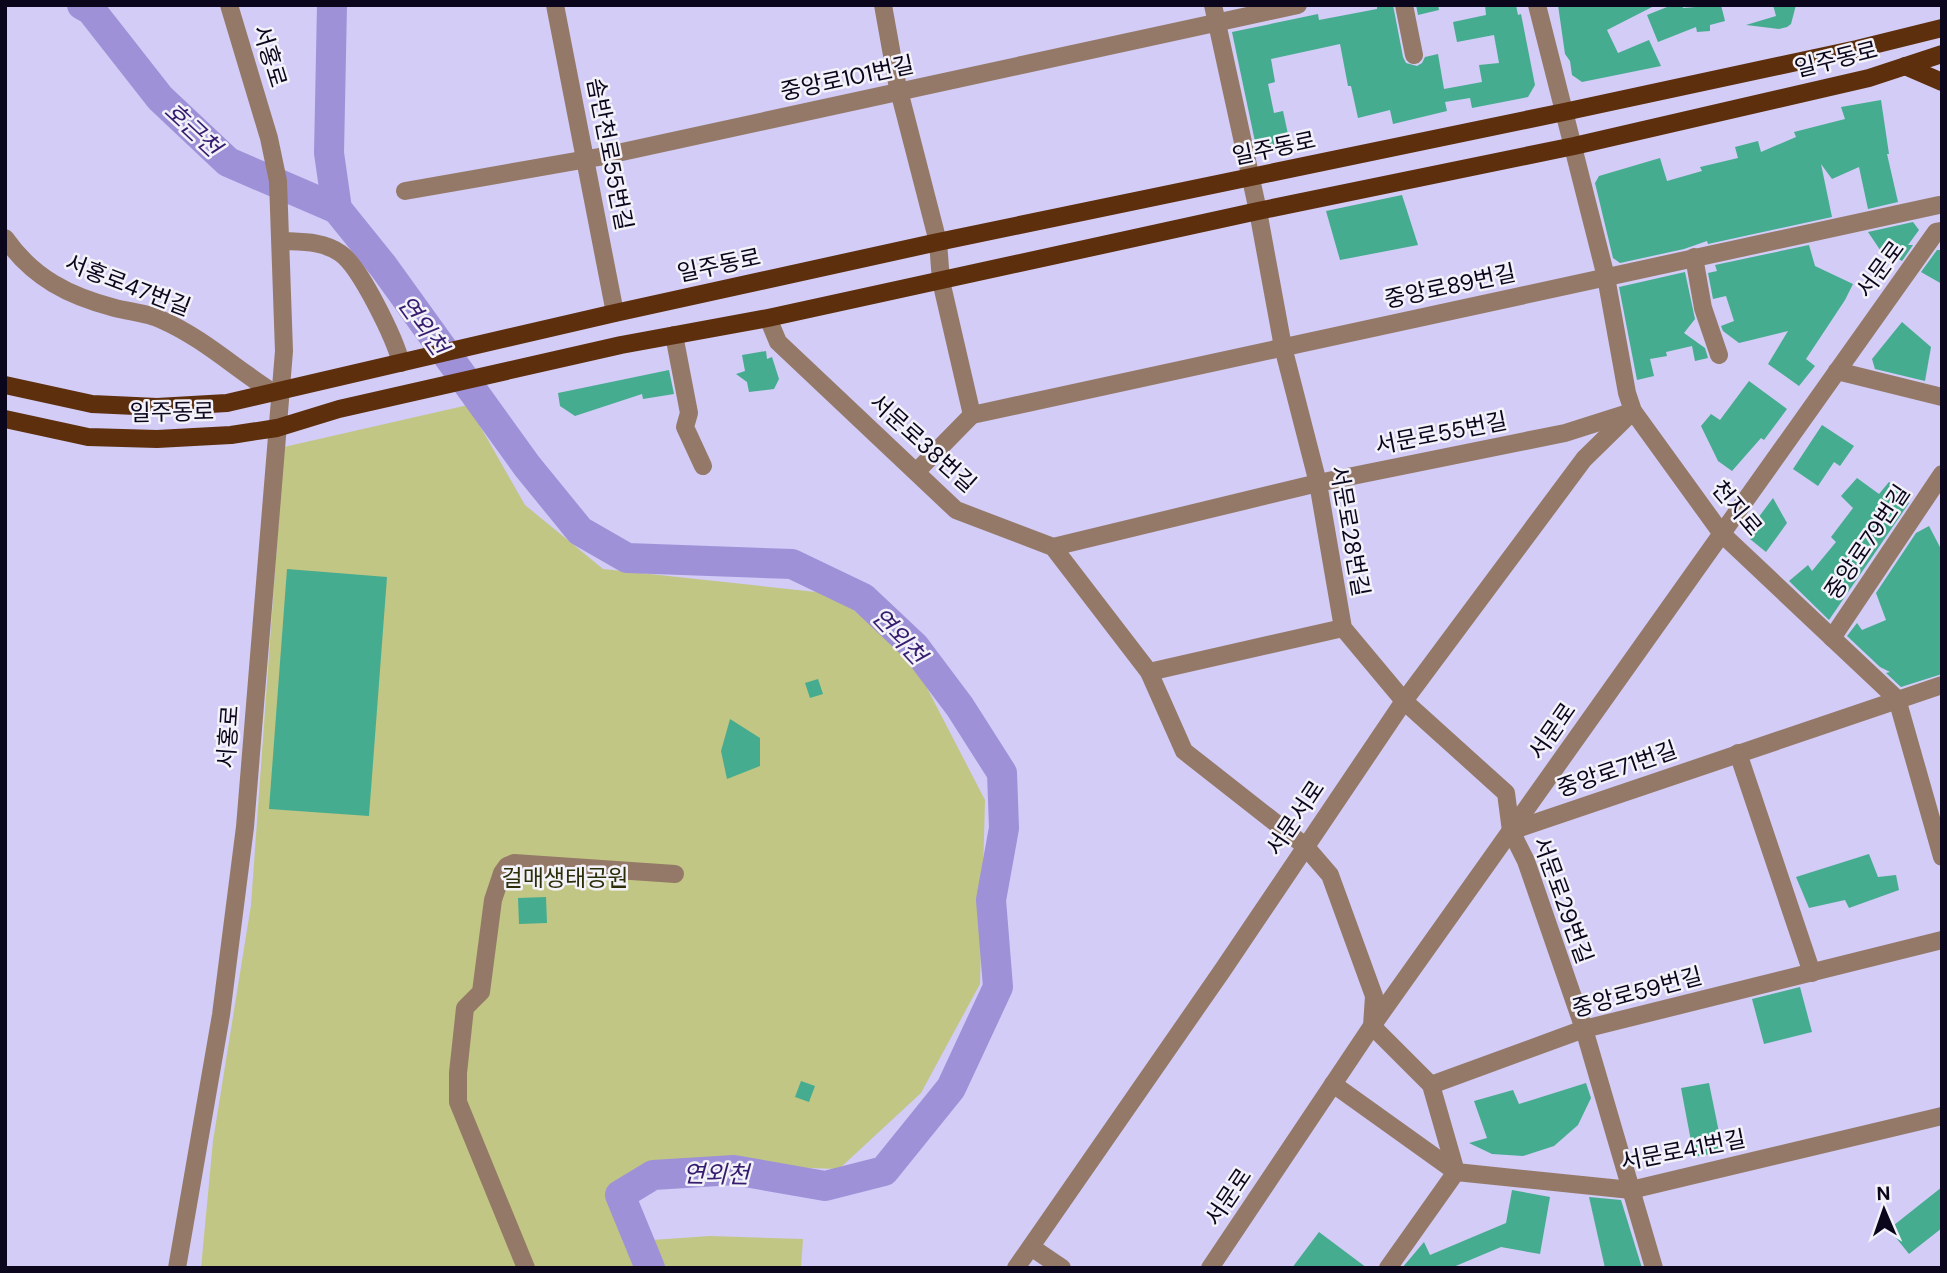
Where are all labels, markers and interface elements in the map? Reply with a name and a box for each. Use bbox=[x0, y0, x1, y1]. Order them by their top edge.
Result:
street label: 서홍로 bbox=[246, 21, 294, 91]
street label: 일주동로 bbox=[1791, 34, 1881, 84]
street label: 중앙로101번길 bbox=[777, 49, 917, 107]
street label: 솜반천로55번길 bbox=[580, 75, 640, 233]
water label: 호근천 bbox=[158, 95, 230, 165]
street label: 일주동로 bbox=[1229, 125, 1319, 171]
street label: 서문로 bbox=[1849, 235, 1911, 303]
street label: 일주동로 bbox=[674, 242, 764, 288]
street label: 서홍로47번길 bbox=[61, 247, 195, 323]
street label: 중앙로89번길 bbox=[1382, 257, 1518, 315]
water label: 연외천 bbox=[391, 289, 457, 363]
street label: 서문로38번길 bbox=[863, 387, 983, 499]
street label: 일주동로 bbox=[129, 396, 215, 428]
street label: 서문로55번길 bbox=[1372, 406, 1510, 460]
street label: 서문로28번길 bbox=[1324, 463, 1376, 599]
street label: 천지로 bbox=[1705, 474, 1769, 542]
street label: 중앙로79번길 bbox=[1818, 479, 1916, 605]
water label: 연외천 bbox=[865, 601, 935, 673]
street label: 서문로 bbox=[1522, 696, 1582, 766]
street label: 서홍로 bbox=[211, 704, 245, 770]
street label: 중앙로71번길 bbox=[1553, 734, 1681, 804]
street label: 서문서로 bbox=[1259, 775, 1331, 861]
street label: 서문로29번길 bbox=[1526, 832, 1600, 968]
park label: 걸매생태공원 bbox=[502, 863, 628, 893]
street label: 중앙로59번길 bbox=[1569, 960, 1705, 1024]
street label: 서문로41번길 bbox=[1618, 1123, 1748, 1177]
water label: 연외천 bbox=[683, 1158, 752, 1190]
street label: 서문로 bbox=[1198, 1162, 1258, 1232]
north arrow bbox=[1849, 1175, 1919, 1245]
text: N bbox=[1876, 1181, 1891, 1206]

